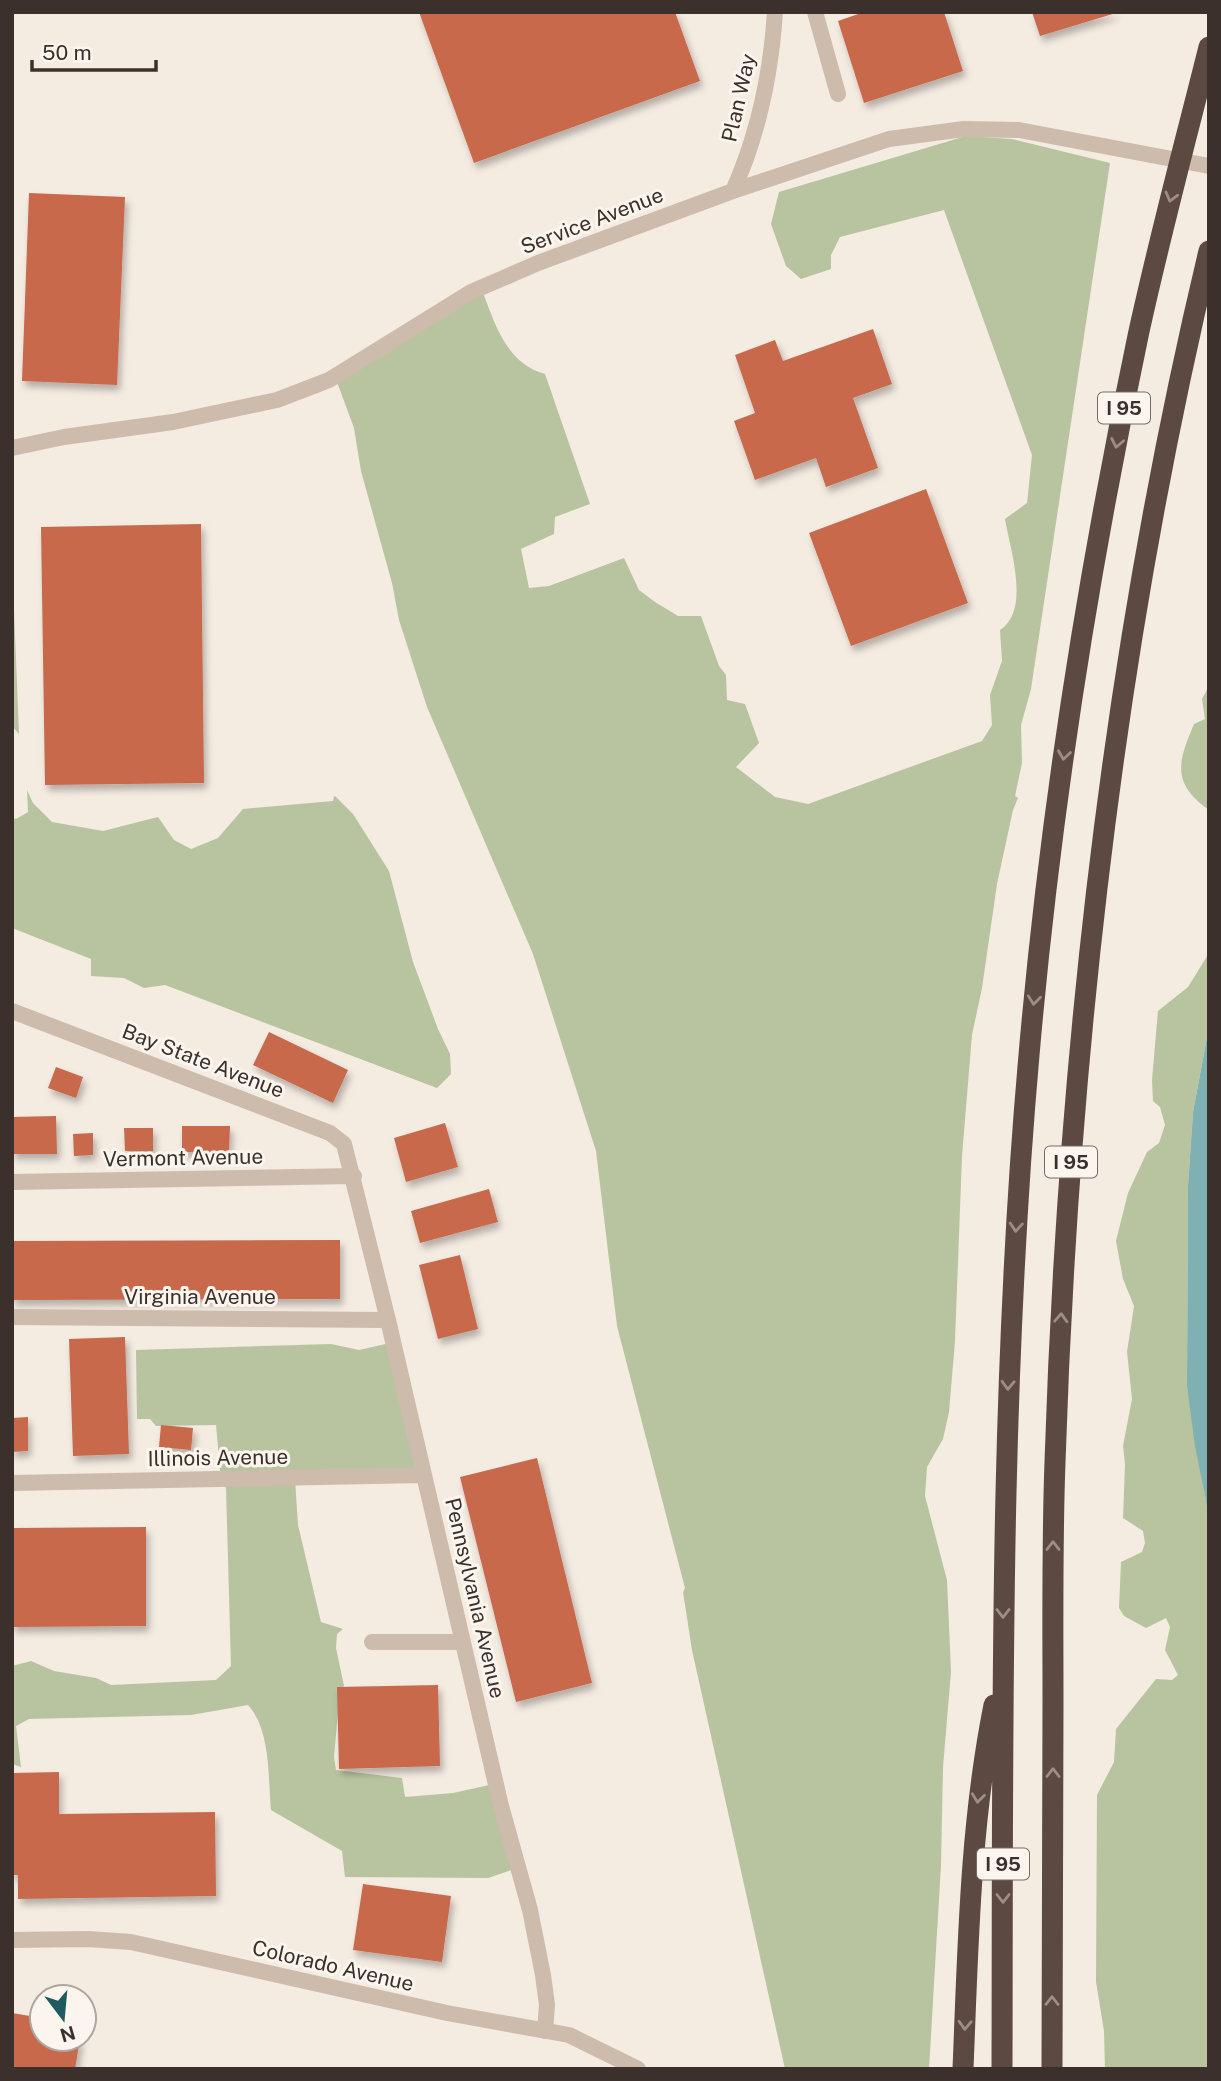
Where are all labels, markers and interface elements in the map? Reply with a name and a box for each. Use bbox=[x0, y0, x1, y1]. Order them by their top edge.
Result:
scale bar bbox=[32, 28, 156, 72]
text: 50 m bbox=[42, 40, 92, 65]
street label: Plan Way bbox=[716, 51, 761, 144]
street label: Service Avenue bbox=[517, 182, 667, 259]
one-way arrow bbox=[1165, 191, 1179, 203]
road number: I 95 bbox=[1098, 392, 1150, 424]
one-way arrow bbox=[1110, 437, 1125, 449]
one-way arrow bbox=[1057, 749, 1072, 760]
one-way arrow bbox=[1027, 995, 1042, 1006]
street label: Bay State Avenue bbox=[119, 1018, 288, 1103]
street label: Vermont Avenue bbox=[103, 1144, 263, 1171]
road number: I 95 bbox=[1045, 1146, 1097, 1178]
one-way arrow bbox=[1009, 1222, 1024, 1233]
street label: Virginia Avenue bbox=[124, 1284, 276, 1309]
one-way arrow bbox=[1053, 1312, 1068, 1323]
one-way arrow bbox=[1000, 1381, 1016, 1391]
street label: Illinois Avenue bbox=[148, 1444, 288, 1471]
street label: Pennsylvania Avenue bbox=[440, 1495, 511, 1701]
one-way arrow bbox=[1045, 1540, 1061, 1550]
one-way arrow bbox=[995, 1608, 1011, 1618]
one-way arrow bbox=[1045, 1767, 1061, 1778]
one-way arrow bbox=[971, 1792, 986, 1804]
road number: I 95 bbox=[977, 1848, 1029, 1880]
one-way arrow bbox=[995, 1893, 1011, 1904]
street label: Colorado Avenue bbox=[250, 1935, 416, 1996]
north arrow bbox=[28, 1983, 98, 2053]
one-way arrow bbox=[1044, 1995, 1060, 2005]
one-way arrow bbox=[957, 2020, 972, 2031]
text: N bbox=[58, 2022, 78, 2047]

